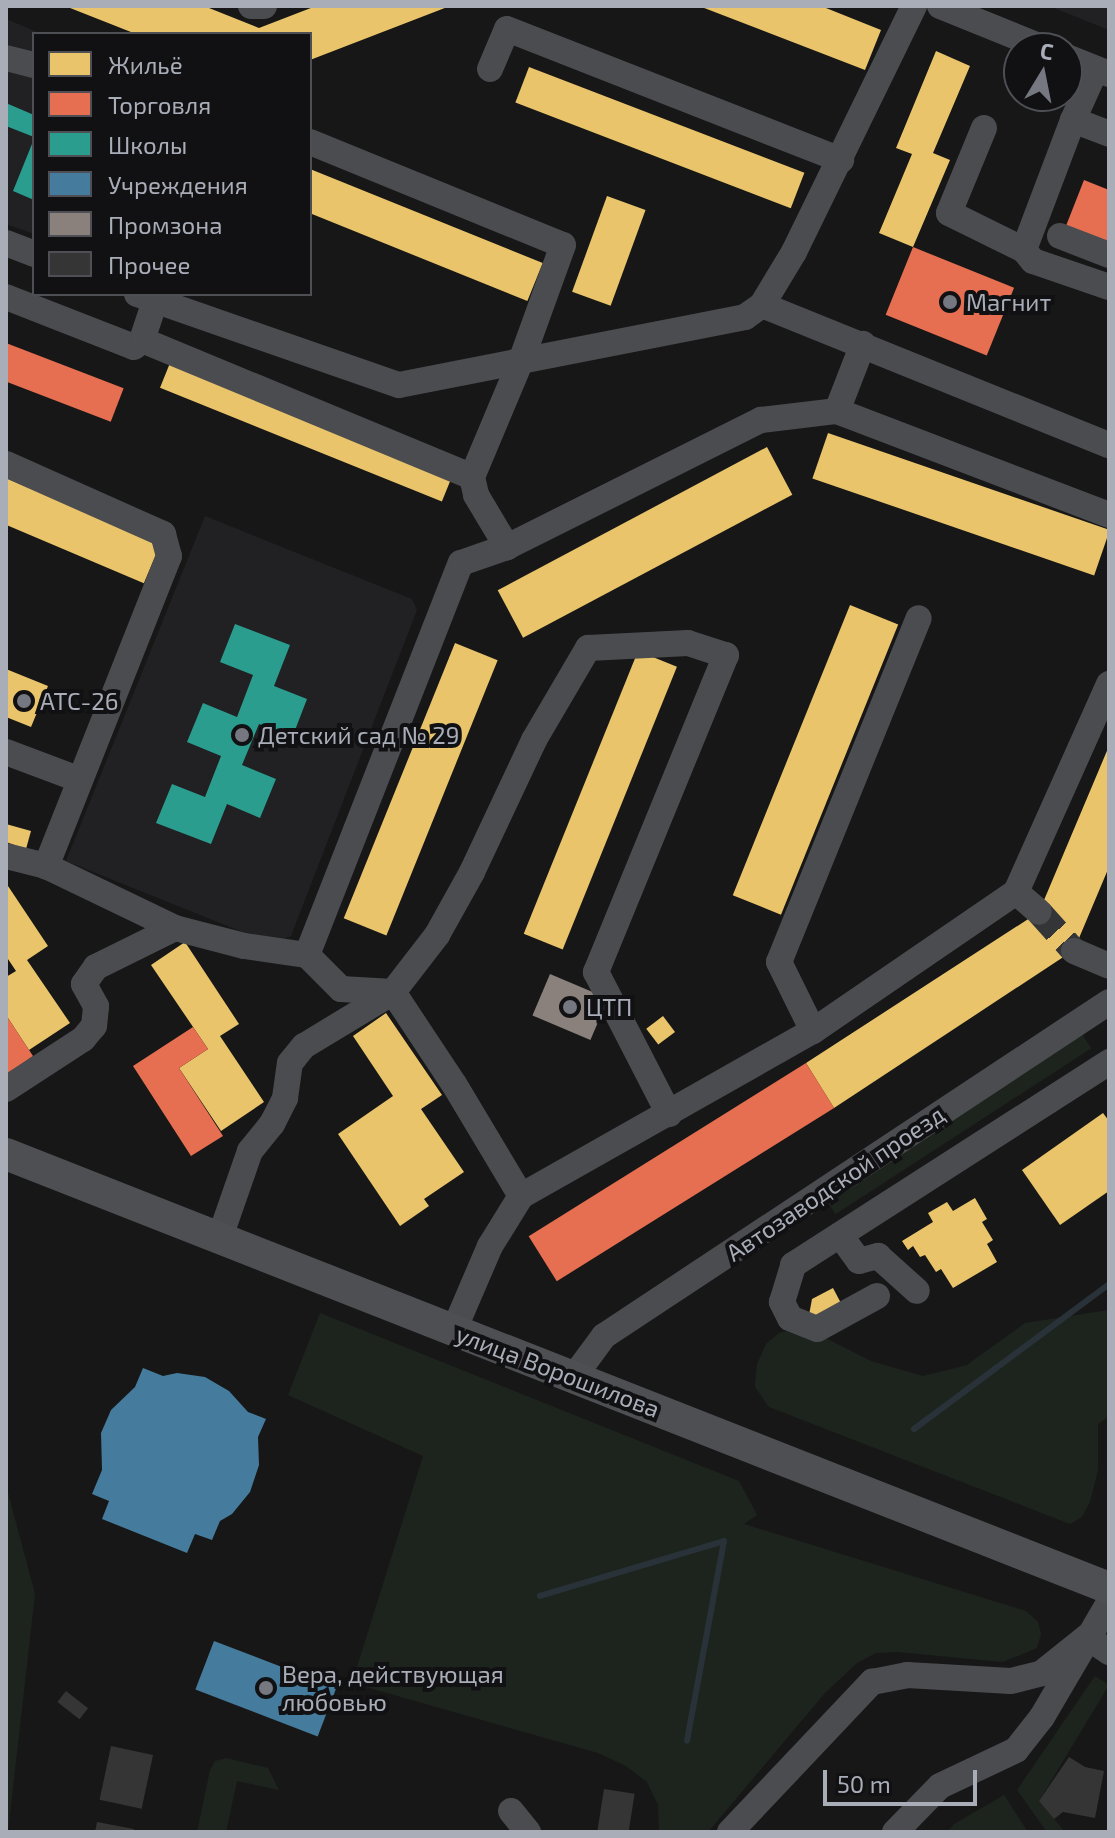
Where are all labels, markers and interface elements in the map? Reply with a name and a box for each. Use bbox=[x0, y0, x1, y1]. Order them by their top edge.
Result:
legend bbox=[32, 32, 312, 296]
north arrow bbox=[1003, 32, 1083, 112]
text: С bbox=[1038, 36, 1055, 64]
text: Жильё bbox=[108, 50, 183, 79]
text: Торговля bbox=[108, 90, 211, 119]
text: Школы bbox=[108, 130, 187, 159]
text: Учреждения bbox=[108, 170, 248, 199]
text: Промзона bbox=[108, 210, 223, 239]
text: Прочее bbox=[108, 250, 190, 279]
place label: Магнит bbox=[966, 288, 1051, 316]
marker: Магнит bbox=[941, 293, 959, 311]
place label: АТС-26 bbox=[40, 687, 119, 715]
marker: АТС-26 bbox=[15, 692, 33, 710]
place label: Детский сад № 29 bbox=[258, 721, 460, 749]
marker: Детский сад № 29 bbox=[233, 726, 251, 744]
place label: ЦТП bbox=[586, 993, 632, 1021]
marker: ЦТП bbox=[561, 998, 579, 1016]
street label: Автозаводской проезд bbox=[720, 1099, 950, 1267]
street label: улица Ворошилова bbox=[452, 1319, 664, 1423]
place label: Вера, действующая любовью bbox=[282, 1660, 504, 1716]
marker: Вера, действующая любовью bbox=[257, 1679, 275, 1697]
scale bar bbox=[827, 1754, 981, 1804]
text: 50 m bbox=[837, 1769, 891, 1798]

